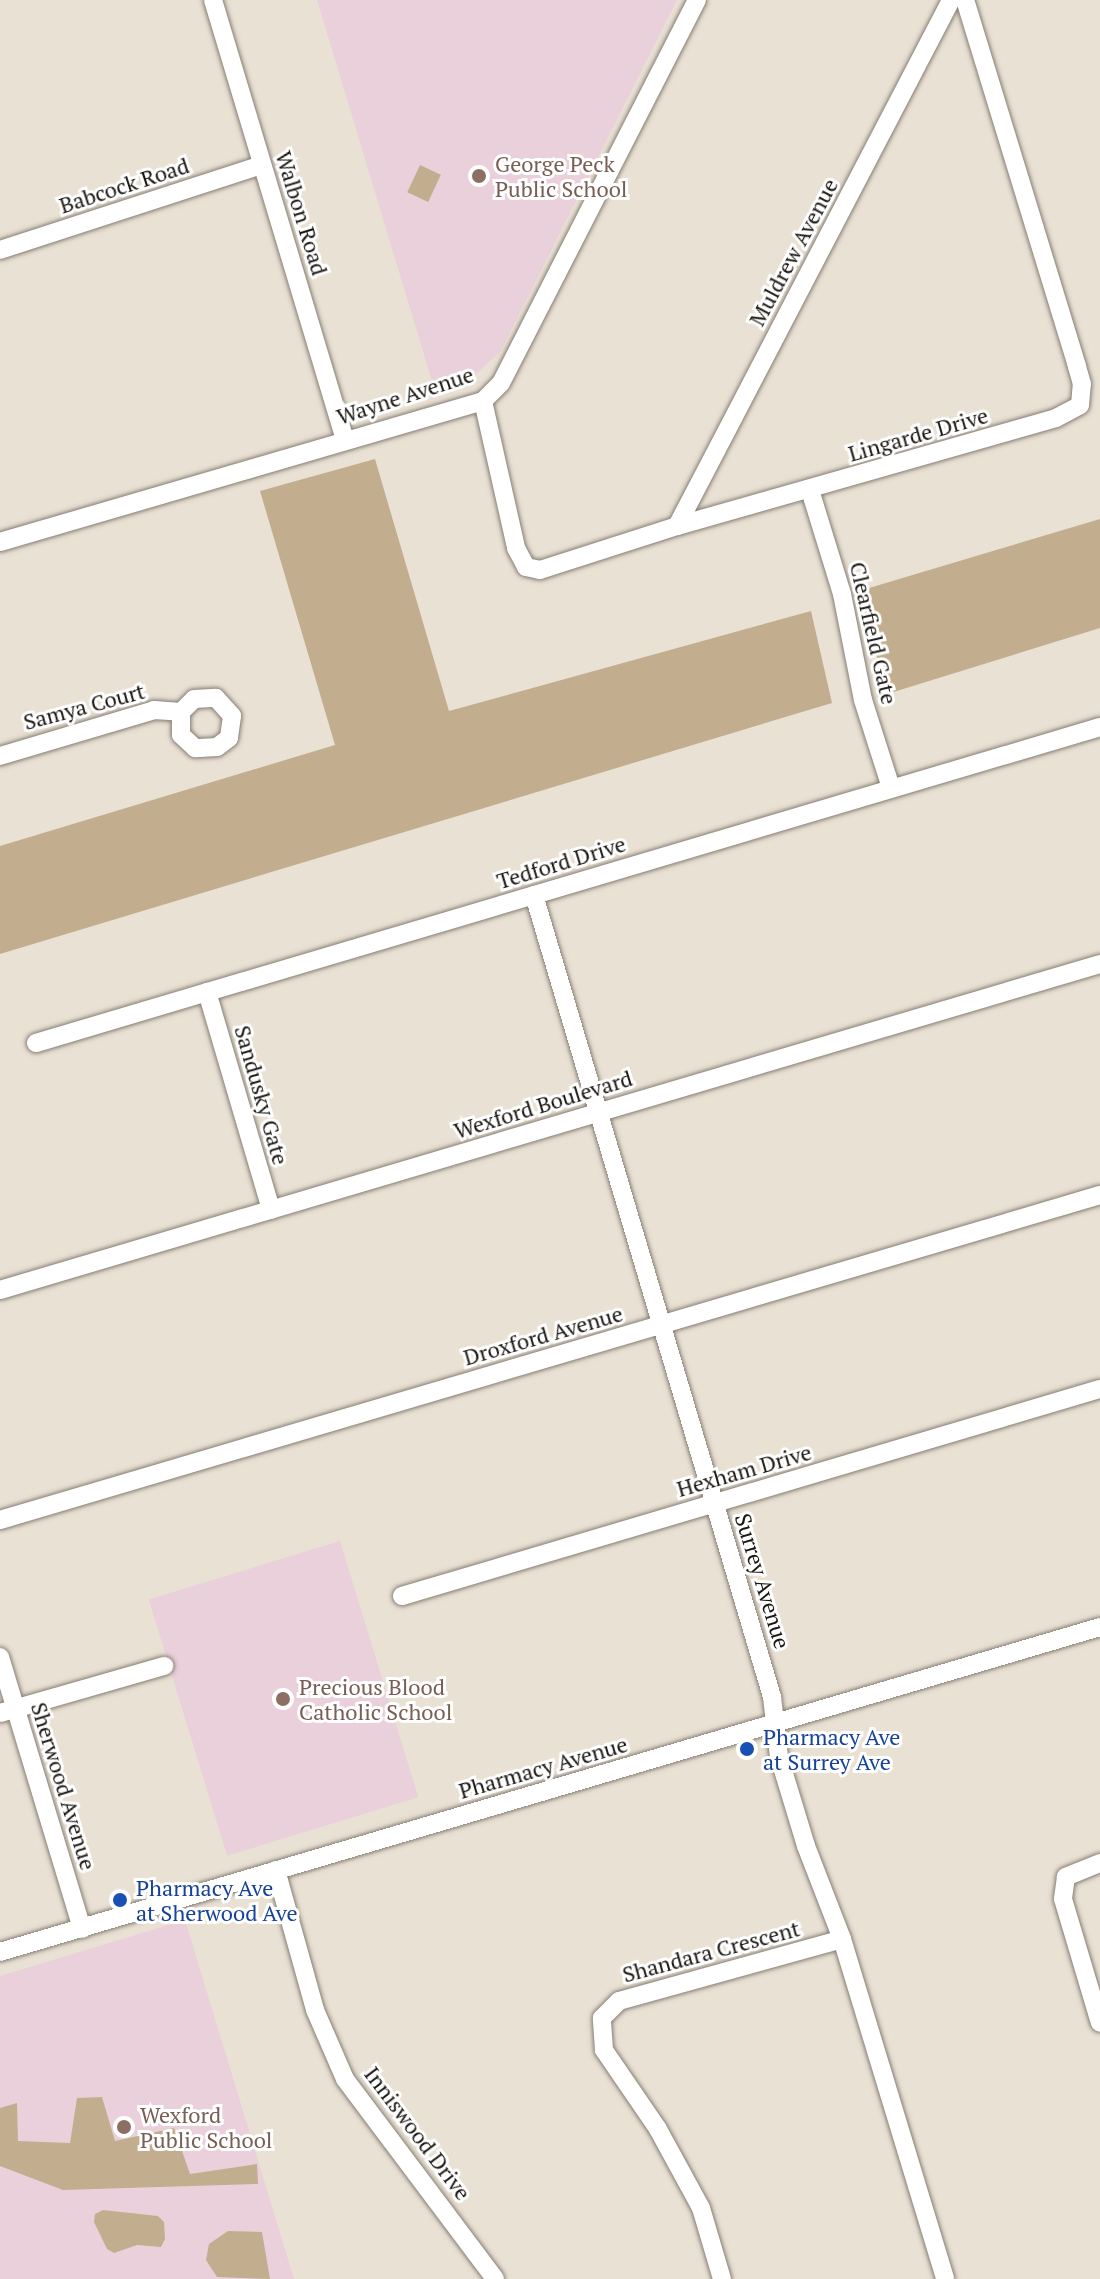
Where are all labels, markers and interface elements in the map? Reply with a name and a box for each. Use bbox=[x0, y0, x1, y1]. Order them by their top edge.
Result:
street label: Walbon Road bbox=[271, 148, 333, 278]
place label: George Peck Public School bbox=[495, 150, 627, 202]
street label: Babcock Road bbox=[56, 152, 192, 218]
marker: George Peck Public School bbox=[470, 167, 488, 185]
street label: Muldrew Avenue bbox=[743, 174, 843, 330]
street label: Wayne Avenue bbox=[333, 360, 477, 430]
street label: Lingarde Drive bbox=[845, 401, 991, 467]
street label: Clearfield Gate bbox=[845, 559, 903, 707]
street label: Samya Court bbox=[20, 677, 148, 735]
street label: Tedford Drive bbox=[493, 830, 629, 894]
street label: Sandusky Gate bbox=[230, 1022, 294, 1168]
street label: Wexford Boulevard bbox=[451, 1064, 635, 1144]
street label: Droxford Avenue bbox=[460, 1300, 626, 1370]
street label: Hexham Drive bbox=[674, 1438, 814, 1502]
street label: Surrey Avenue bbox=[730, 1510, 796, 1652]
place label: Precious Blood Catholic School bbox=[299, 1673, 452, 1724]
marker: Precious Blood Catholic School bbox=[274, 1690, 292, 1708]
street label: Sherwood Avenue bbox=[26, 1699, 102, 1873]
place label: Pharmacy Ave at Surrey Ave bbox=[763, 1723, 901, 1774]
street label: Pharmacy Avenue bbox=[456, 1730, 630, 1804]
marker: Pharmacy Ave at Surrey Ave bbox=[738, 1740, 756, 1758]
place label: Pharmacy Ave at Sherwood Ave bbox=[136, 1874, 298, 1926]
marker: Pharmacy Ave at Sherwood Ave bbox=[111, 1891, 129, 1909]
street label: Shandara Crescent bbox=[619, 1915, 803, 1987]
street label: Inniswood Drive bbox=[359, 2061, 477, 2205]
place label: Wexford Public School bbox=[140, 2101, 272, 2152]
marker: Wexford Public School bbox=[115, 2118, 133, 2136]

